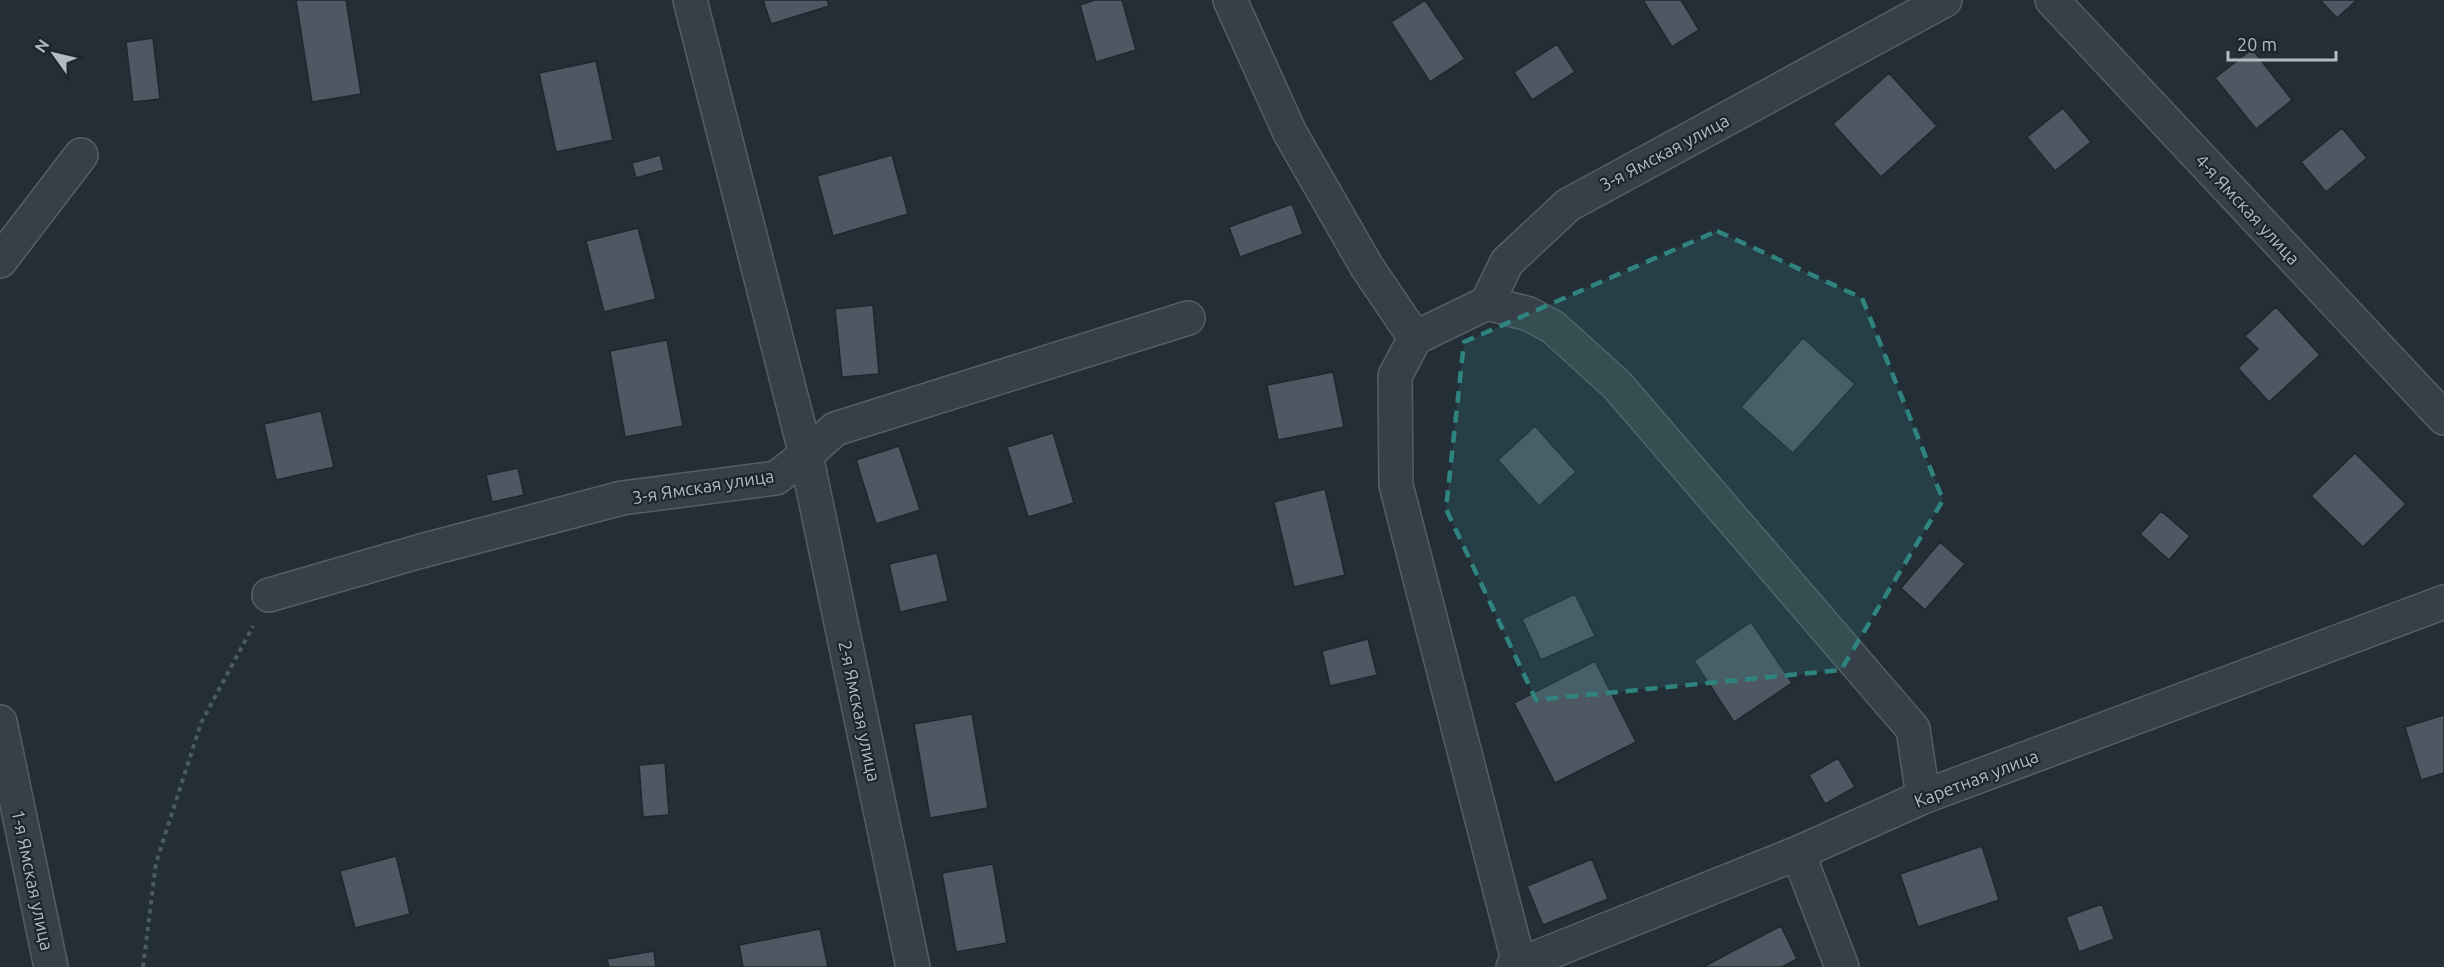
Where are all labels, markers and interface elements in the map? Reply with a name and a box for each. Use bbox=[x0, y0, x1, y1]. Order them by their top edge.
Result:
north arrow bbox=[24, 24, 84, 84]
scale bar bbox=[2228, 24, 2336, 62]
text: 20 m bbox=[2237, 34, 2277, 54]
text: N bbox=[31, 36, 52, 56]
street label: 3-я Ямская улица bbox=[1596, 110, 1732, 194]
street label: 4-я Ямская улица bbox=[2192, 150, 2304, 268]
street label: 3-я Ямская улица bbox=[631, 465, 775, 507]
street label: 2-я Ямская улица bbox=[835, 639, 885, 783]
street label: Каретная улица bbox=[1911, 745, 2041, 811]
street label: 1-я Ямская улица bbox=[8, 808, 58, 952]

